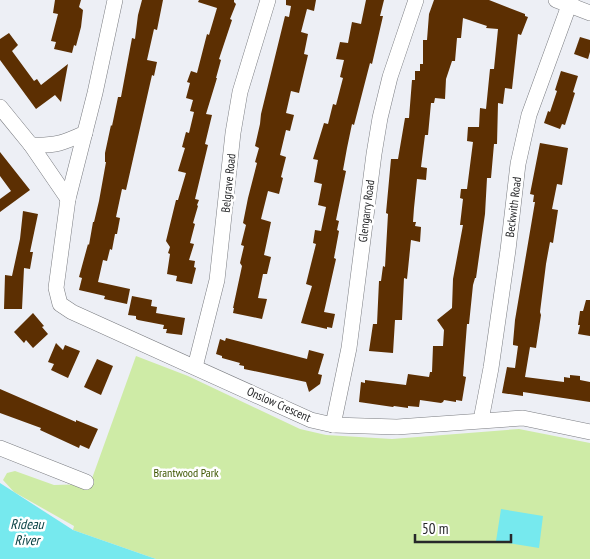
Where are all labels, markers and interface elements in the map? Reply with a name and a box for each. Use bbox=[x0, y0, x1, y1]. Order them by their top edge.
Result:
street label: Belgrave Road bbox=[217, 153, 239, 213]
street label: Beckwith Road bbox=[502, 176, 524, 238]
street label: Glengarry Road bbox=[355, 179, 377, 243]
street label: Onslow Crescent bbox=[245, 383, 314, 425]
park label: Brantwood Park bbox=[153, 465, 219, 480]
scale bar bbox=[415, 512, 511, 544]
water label: Rideau River bbox=[10, 515, 45, 549]
text: 50 m bbox=[422, 519, 448, 538]

